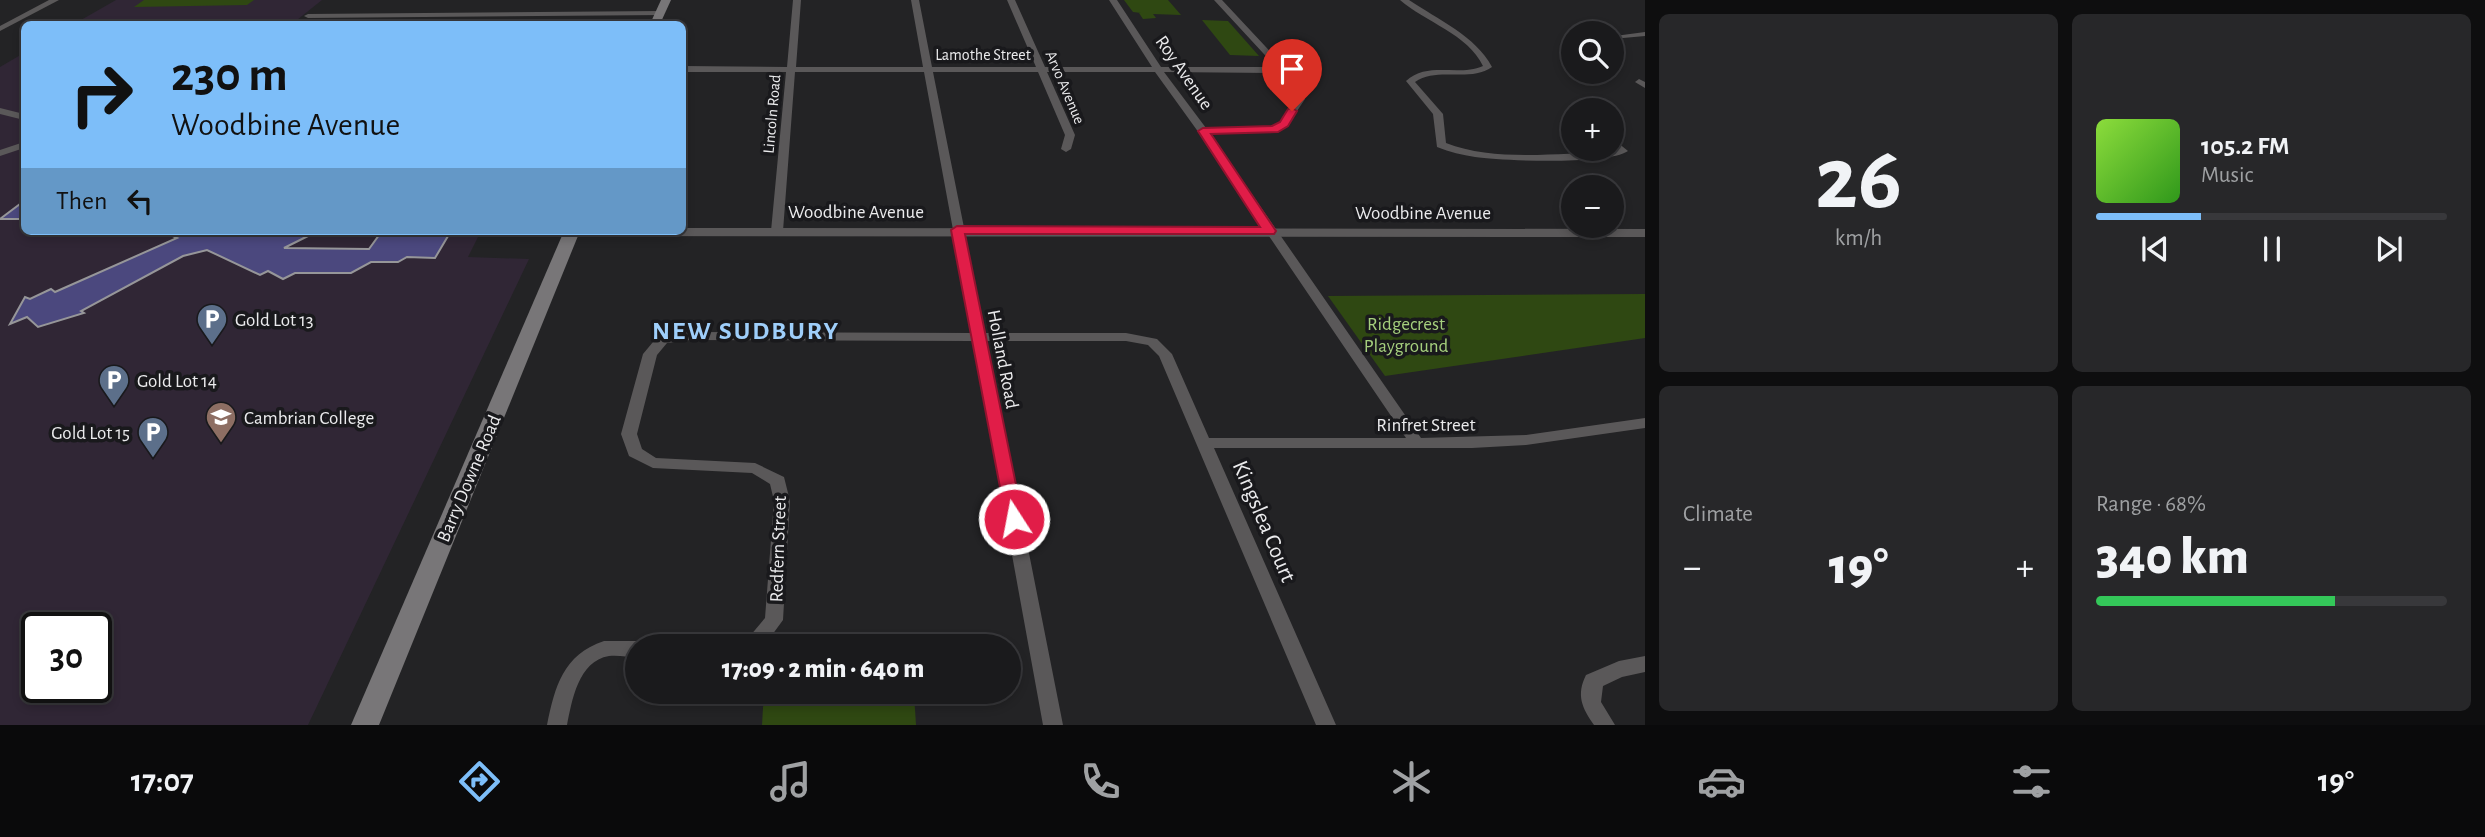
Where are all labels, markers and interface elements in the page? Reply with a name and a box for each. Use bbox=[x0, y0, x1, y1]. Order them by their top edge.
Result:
map controls bbox=[1561, 21, 1624, 238]
button: search bbox=[1561, 21, 1624, 84]
street label: Roy Avenue bbox=[1151, 32, 1216, 113]
pin bbox=[1262, 39, 1322, 111]
street label: Lamothe Street bbox=[935, 47, 1031, 63]
street label: Arvo Avenue bbox=[1042, 48, 1088, 126]
icon: right bbox=[56, 49, 147, 140]
icon: arrive bbox=[1273, 50, 1311, 88]
text: 230 m bbox=[171, 51, 288, 100]
street label: Lincoln Road bbox=[761, 74, 783, 154]
button: + bbox=[1561, 98, 1624, 161]
text: Woodbine Avenue bbox=[171, 109, 400, 141]
text: 105.2 FM bbox=[2201, 133, 2290, 159]
text: 26 bbox=[1815, 134, 1902, 225]
text: Music bbox=[2201, 164, 2253, 187]
button: − bbox=[1561, 175, 1624, 238]
icon: left bbox=[121, 182, 159, 220]
text: Then bbox=[56, 188, 107, 214]
street label: Woodbine Avenue bbox=[788, 203, 924, 222]
street label: Woodbine Avenue bbox=[1355, 204, 1491, 223]
text: km/h bbox=[1835, 227, 1882, 250]
icon: previous bbox=[2136, 230, 2174, 268]
icon: pause bbox=[2253, 230, 2291, 268]
icon: next bbox=[2370, 230, 2408, 268]
parking icon: Gold Lot 13 bbox=[195, 302, 229, 346]
street label: Holland Road bbox=[984, 308, 1021, 411]
place label: Gold Lot 13 bbox=[235, 311, 314, 330]
park label: Ridgecrest Playground bbox=[1364, 315, 1448, 356]
district label: NEW SUDBURY bbox=[652, 318, 840, 344]
parking icon: Gold Lot 14 bbox=[97, 363, 131, 407]
place label: Gold Lot 14 bbox=[137, 372, 217, 391]
school or university icon: Cambrian College bbox=[204, 400, 238, 444]
place label: Cambrian College bbox=[244, 409, 374, 428]
street label: Barry Downe Road bbox=[434, 412, 505, 545]
parking icon: Gold Lot 15 bbox=[136, 415, 170, 459]
street label: Rinfret Street bbox=[1376, 416, 1476, 435]
place label: Gold Lot 15 bbox=[51, 424, 130, 443]
street label: Kingslea Court bbox=[1228, 457, 1300, 586]
position arrow bbox=[977, 482, 1051, 556]
text: Range · 68% bbox=[2096, 493, 2206, 516]
street label: Redfern Street bbox=[767, 496, 790, 603]
text: Climate bbox=[1683, 503, 1753, 526]
text: 340 km bbox=[2096, 531, 2249, 583]
text: 19° bbox=[1829, 541, 1888, 593]
text: − bbox=[1683, 549, 1701, 587]
text: + bbox=[2016, 549, 2034, 587]
speed limit sign: 30 bbox=[21, 612, 112, 703]
text: 17:09 · 2 min · 640 m bbox=[722, 656, 924, 682]
icon: directions bbox=[455, 757, 504, 806]
icon: music bbox=[766, 757, 815, 806]
icon: phone bbox=[1076, 757, 1125, 806]
icon: climate bbox=[1387, 757, 1436, 806]
icon: car bbox=[1697, 757, 1746, 806]
icon: filters bbox=[2007, 757, 2056, 806]
text: 17:07 bbox=[131, 765, 194, 797]
text: 19° bbox=[2318, 765, 2354, 797]

